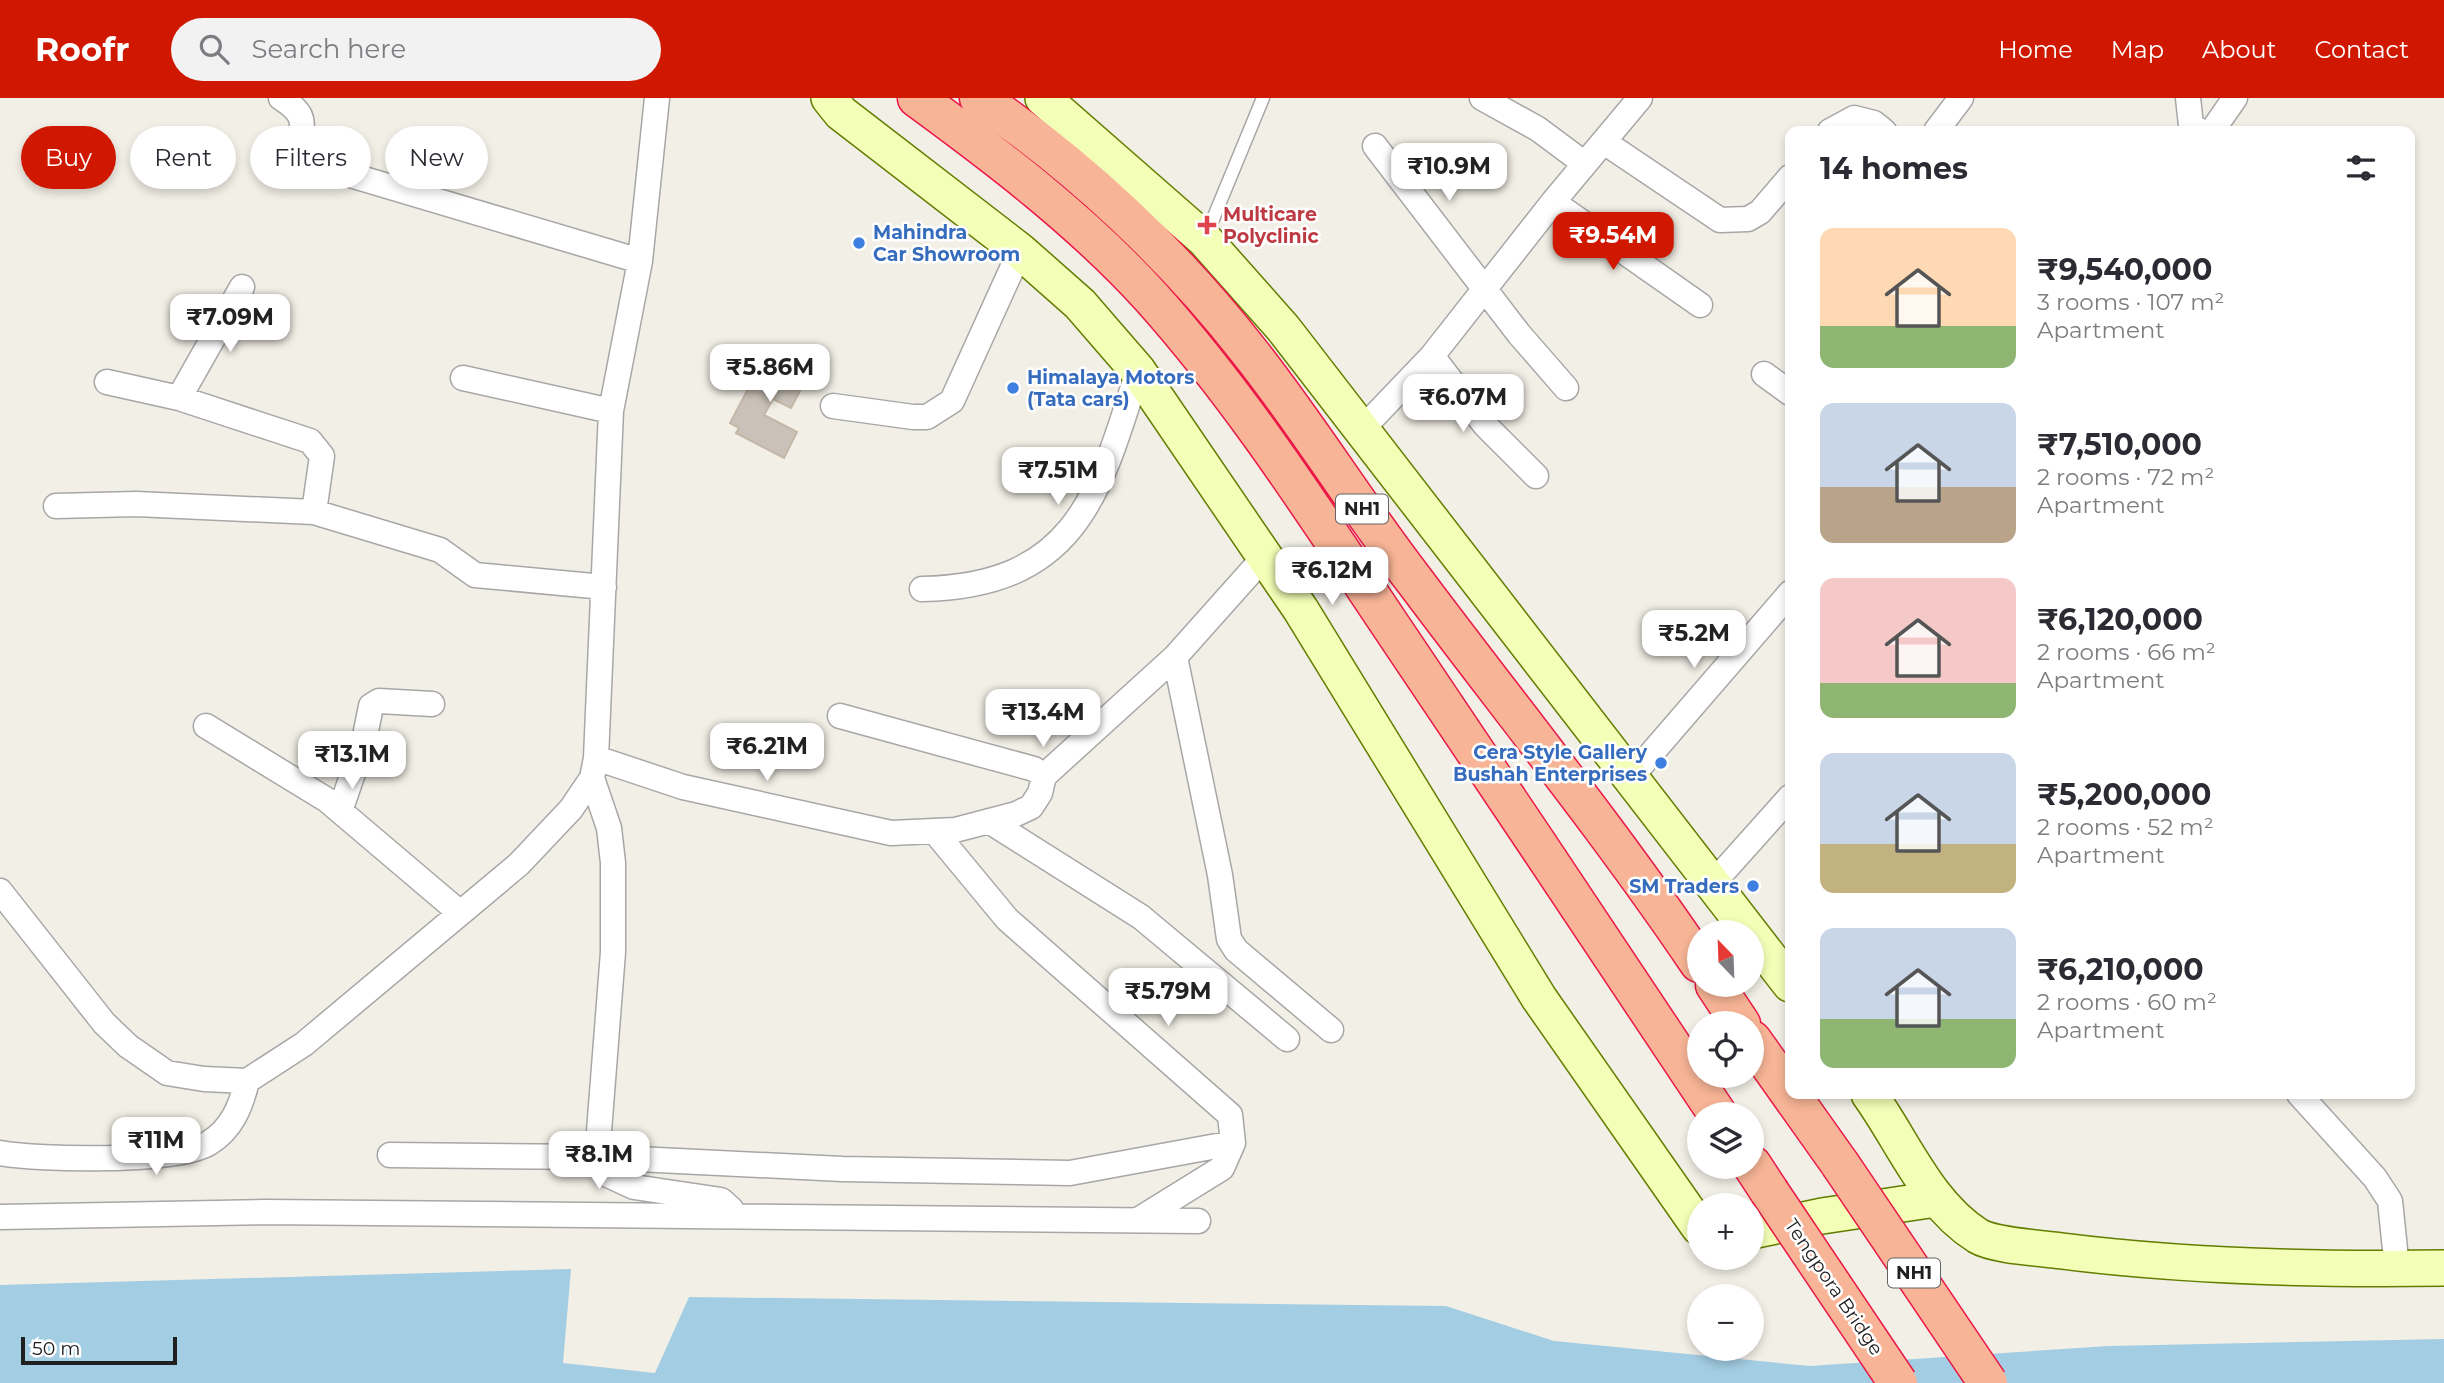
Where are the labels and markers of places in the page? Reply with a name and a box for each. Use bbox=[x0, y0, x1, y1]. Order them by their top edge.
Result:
pin: ₹10.9M bbox=[1392, 144, 1506, 203]
place label: Multicare Polyclinic bbox=[1223, 203, 1319, 248]
pin: ₹9.54M bbox=[1556, 212, 1670, 272]
marker: Multicare Polyclinic bbox=[1197, 215, 1217, 235]
place label: Mahindra Car Showroom bbox=[873, 221, 1020, 266]
marker: Mahindra Car Showroom bbox=[851, 235, 867, 251]
pin: ₹7.09M bbox=[173, 294, 287, 354]
pin: ₹5.86M bbox=[713, 344, 827, 404]
place label: Himalaya Motors (Tata cars) bbox=[1027, 366, 1194, 411]
pin: ₹6.07M bbox=[1406, 374, 1520, 434]
marker: Himalaya Motors (Tata cars) bbox=[1005, 380, 1021, 396]
pin: ₹7.51M bbox=[1001, 448, 1115, 507]
pin: ₹6.12M bbox=[1275, 547, 1389, 607]
pin: ₹5.2M bbox=[1645, 610, 1743, 670]
pin: ₹13.4M bbox=[986, 690, 1100, 749]
pin: ₹6.21M bbox=[710, 724, 824, 783]
pin: ₹13.1M bbox=[295, 732, 409, 791]
place label: Cera Style Gallery Bushah Enterprises bbox=[1453, 741, 1648, 786]
marker: Cera Style Gallery Bushah Enterprises bbox=[1653, 755, 1669, 771]
place label: SM Traders bbox=[1629, 875, 1739, 898]
marker: SM Traders bbox=[1745, 878, 1761, 894]
pin: ₹5.79M bbox=[1111, 968, 1225, 1028]
pin: ₹11M bbox=[115, 1118, 197, 1177]
pin: ₹8.1M bbox=[550, 1132, 648, 1191]

